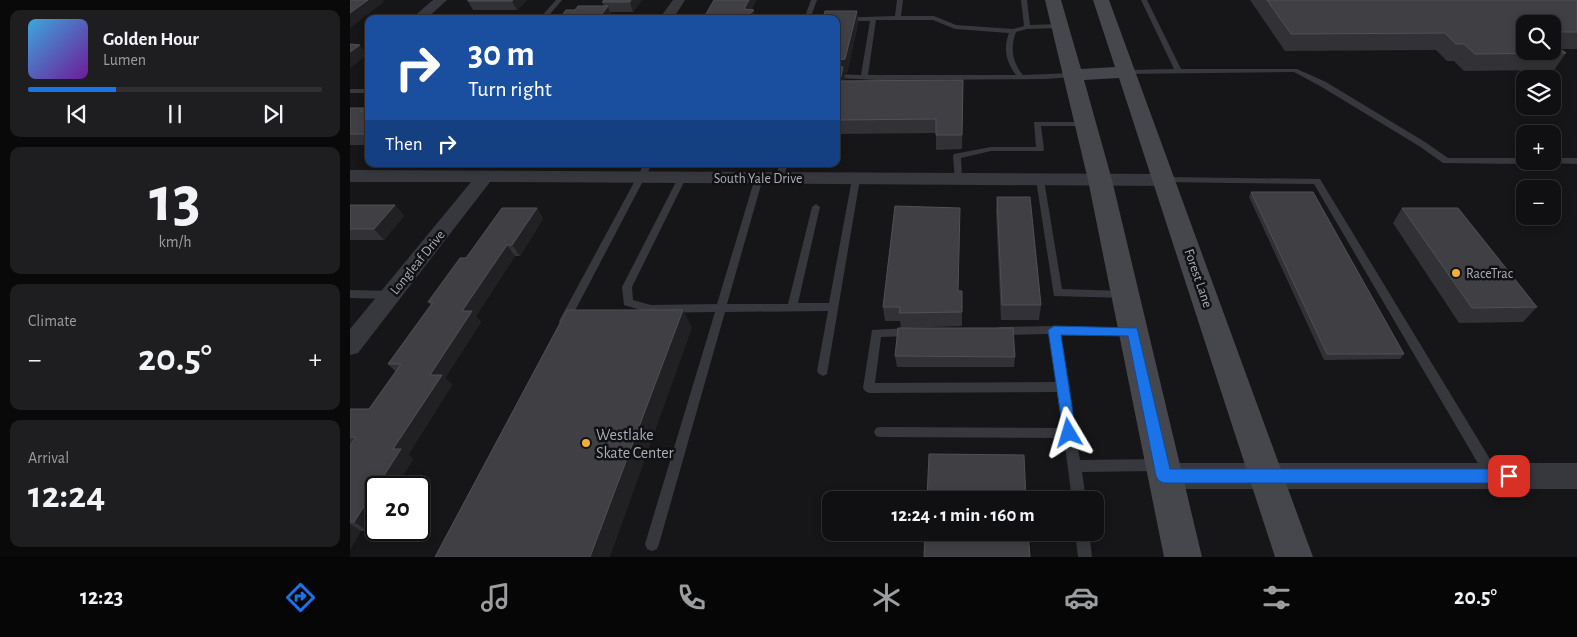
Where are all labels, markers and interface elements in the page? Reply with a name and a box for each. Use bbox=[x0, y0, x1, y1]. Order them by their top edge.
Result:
map controls bbox=[1516, 15, 1561, 225]
button: search bbox=[1516, 15, 1561, 60]
text: Golden Hour bbox=[103, 30, 199, 49]
icon: right bbox=[385, 35, 450, 100]
text: 30 m bbox=[468, 37, 535, 72]
text: Lumen bbox=[103, 52, 146, 68]
button: layers bbox=[1516, 70, 1561, 115]
text: Turn right bbox=[468, 78, 552, 100]
icon: previous bbox=[63, 100, 91, 128]
icon: pause bbox=[161, 100, 189, 128]
icon: next bbox=[259, 100, 287, 128]
button: + bbox=[1516, 125, 1561, 170]
icon: right bbox=[433, 130, 461, 158]
text: Then bbox=[385, 135, 423, 154]
text: 13 bbox=[149, 168, 201, 233]
street label: South Yale Drive bbox=[714, 172, 802, 186]
button: − bbox=[1516, 180, 1561, 225]
street label: Longleaf Drive bbox=[388, 228, 448, 297]
text: km/h bbox=[158, 234, 192, 250]
street label: Forest Lane bbox=[1181, 247, 1215, 309]
marker: RaceTrac bbox=[1450, 267, 1462, 279]
place label: RaceTrac bbox=[1466, 267, 1514, 281]
text: Climate bbox=[28, 313, 77, 329]
text: 20.5° bbox=[138, 340, 212, 378]
text: − bbox=[28, 346, 41, 374]
text: + bbox=[309, 346, 322, 374]
position arrow bbox=[1042, 406, 1094, 458]
place label: Westlake Skate Center bbox=[596, 427, 675, 461]
marker: Westlake Skate Center bbox=[580, 437, 592, 449]
text: Arrival bbox=[28, 450, 69, 466]
pin bbox=[1488, 455, 1530, 497]
icon: arrive bbox=[1495, 462, 1523, 490]
speed limit sign: 20 bbox=[365, 476, 430, 541]
text: 12:24 bbox=[28, 477, 105, 515]
text: 12:24 · 1 min · 160 m bbox=[892, 506, 1035, 525]
icon: directions bbox=[283, 580, 318, 615]
icon: music bbox=[478, 580, 513, 615]
icon: phone bbox=[674, 580, 709, 615]
icon: climate bbox=[869, 580, 904, 615]
icon: car bbox=[1064, 580, 1099, 615]
icon: filters bbox=[1259, 580, 1294, 615]
text: 12:23 bbox=[80, 586, 123, 608]
text: 20.5° bbox=[1454, 586, 1497, 608]

